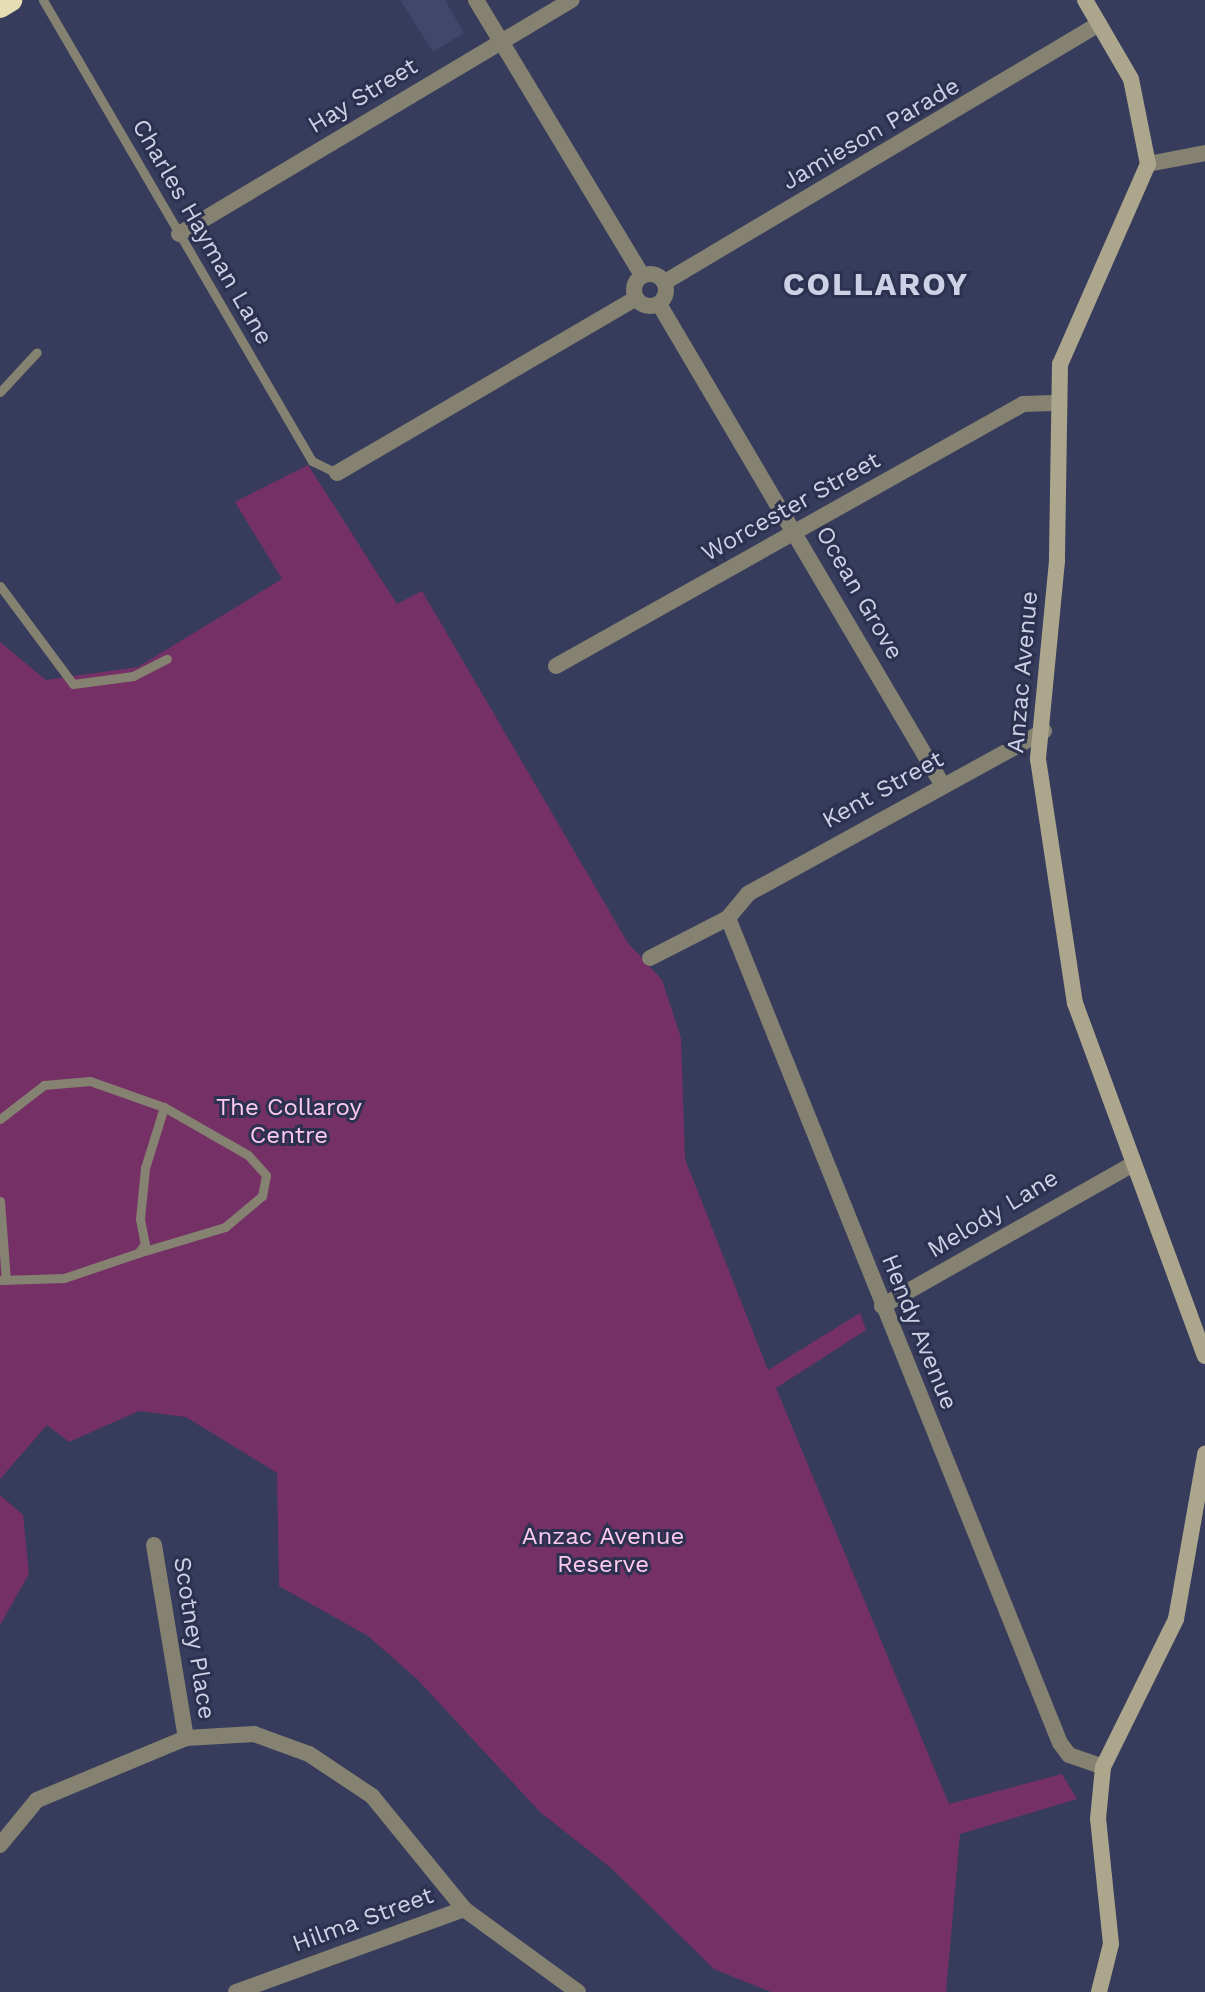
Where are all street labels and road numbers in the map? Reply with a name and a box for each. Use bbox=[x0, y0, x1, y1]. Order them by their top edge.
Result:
street label: Hay Street bbox=[303, 52, 423, 140]
street label: Jamieson Parade bbox=[777, 72, 965, 196]
street label: Charles Hayman Lane bbox=[126, 114, 278, 350]
street label: Worcester Street bbox=[697, 446, 885, 568]
street label: Ocean Grove bbox=[809, 521, 909, 665]
street label: Anzac Avenue bbox=[1002, 589, 1044, 755]
street label: Kent Street bbox=[818, 745, 948, 835]
street label: Melody Lane bbox=[922, 1164, 1064, 1264]
street label: Hendy Avenue bbox=[874, 1249, 964, 1415]
street label: Scotney Place bbox=[167, 1554, 221, 1722]
street label: Hilma Street bbox=[288, 1881, 438, 1959]

